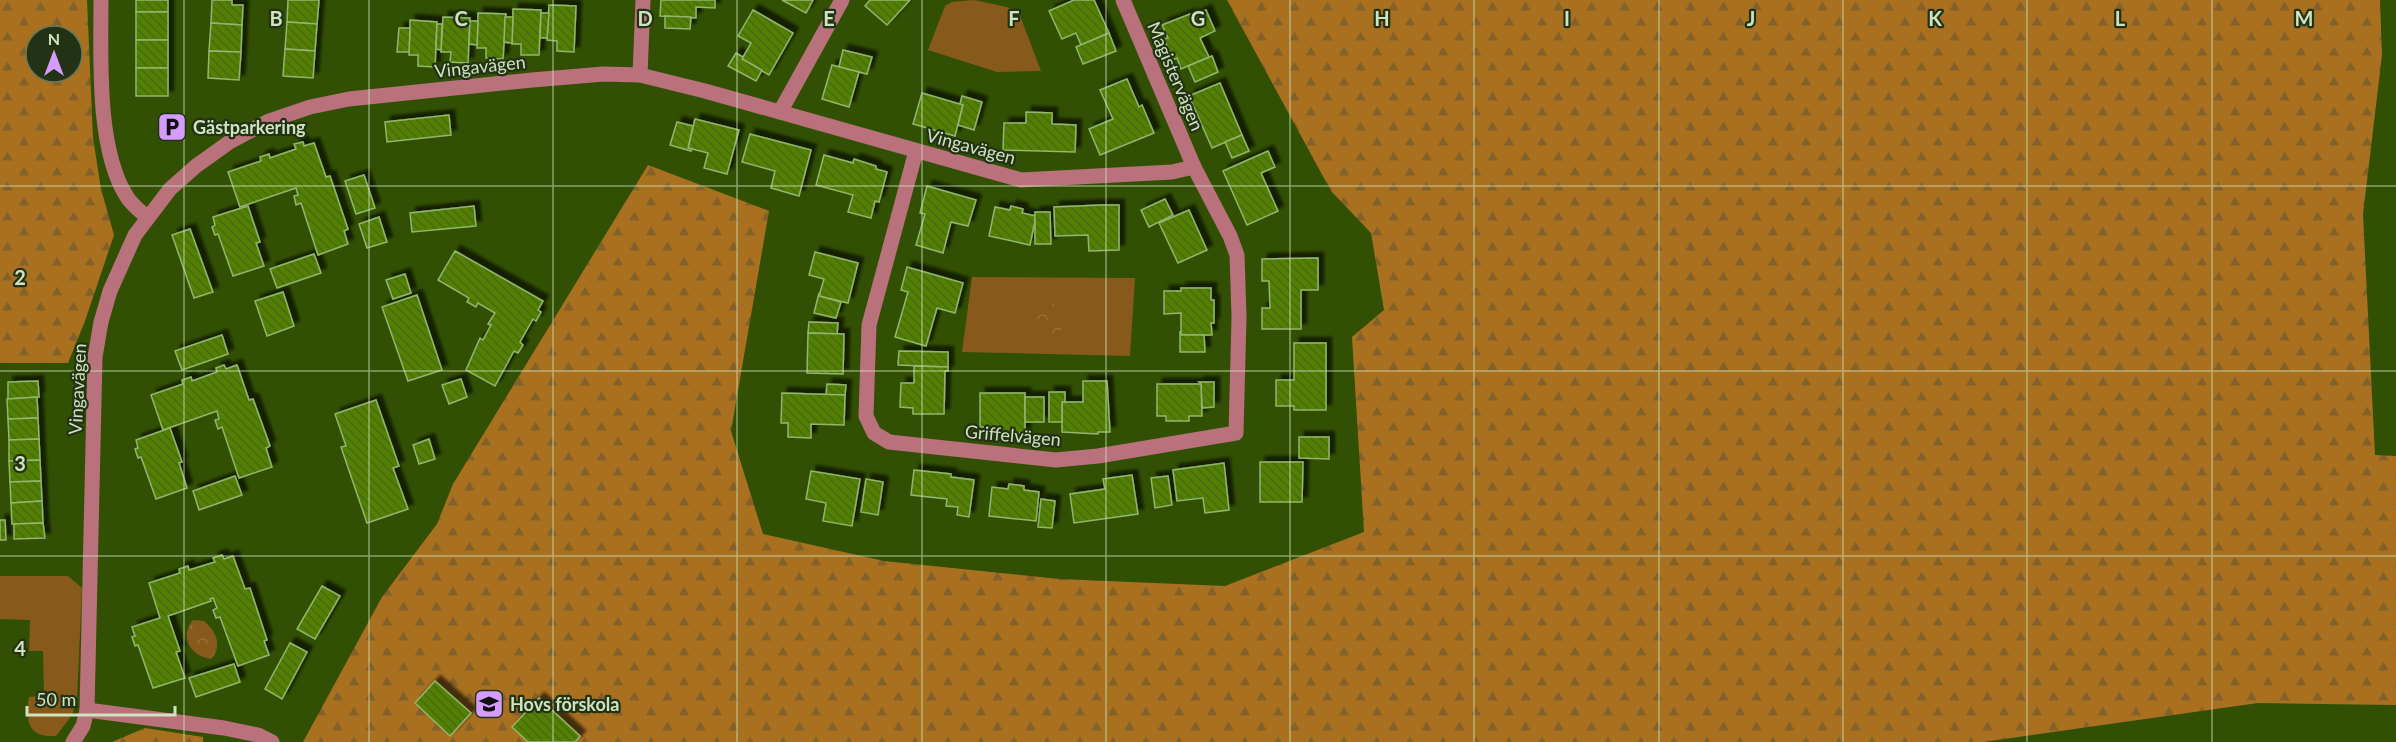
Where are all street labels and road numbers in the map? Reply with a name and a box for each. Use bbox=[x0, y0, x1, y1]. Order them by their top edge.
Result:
street label: Magistervägen bbox=[1143, 18, 1209, 134]
street label: Vingavägen bbox=[433, 50, 527, 82]
street label: Vingavägen bbox=[924, 124, 1018, 168]
street label: Vingavägen bbox=[64, 343, 90, 435]
street label: Griffelvägen bbox=[964, 420, 1062, 450]

